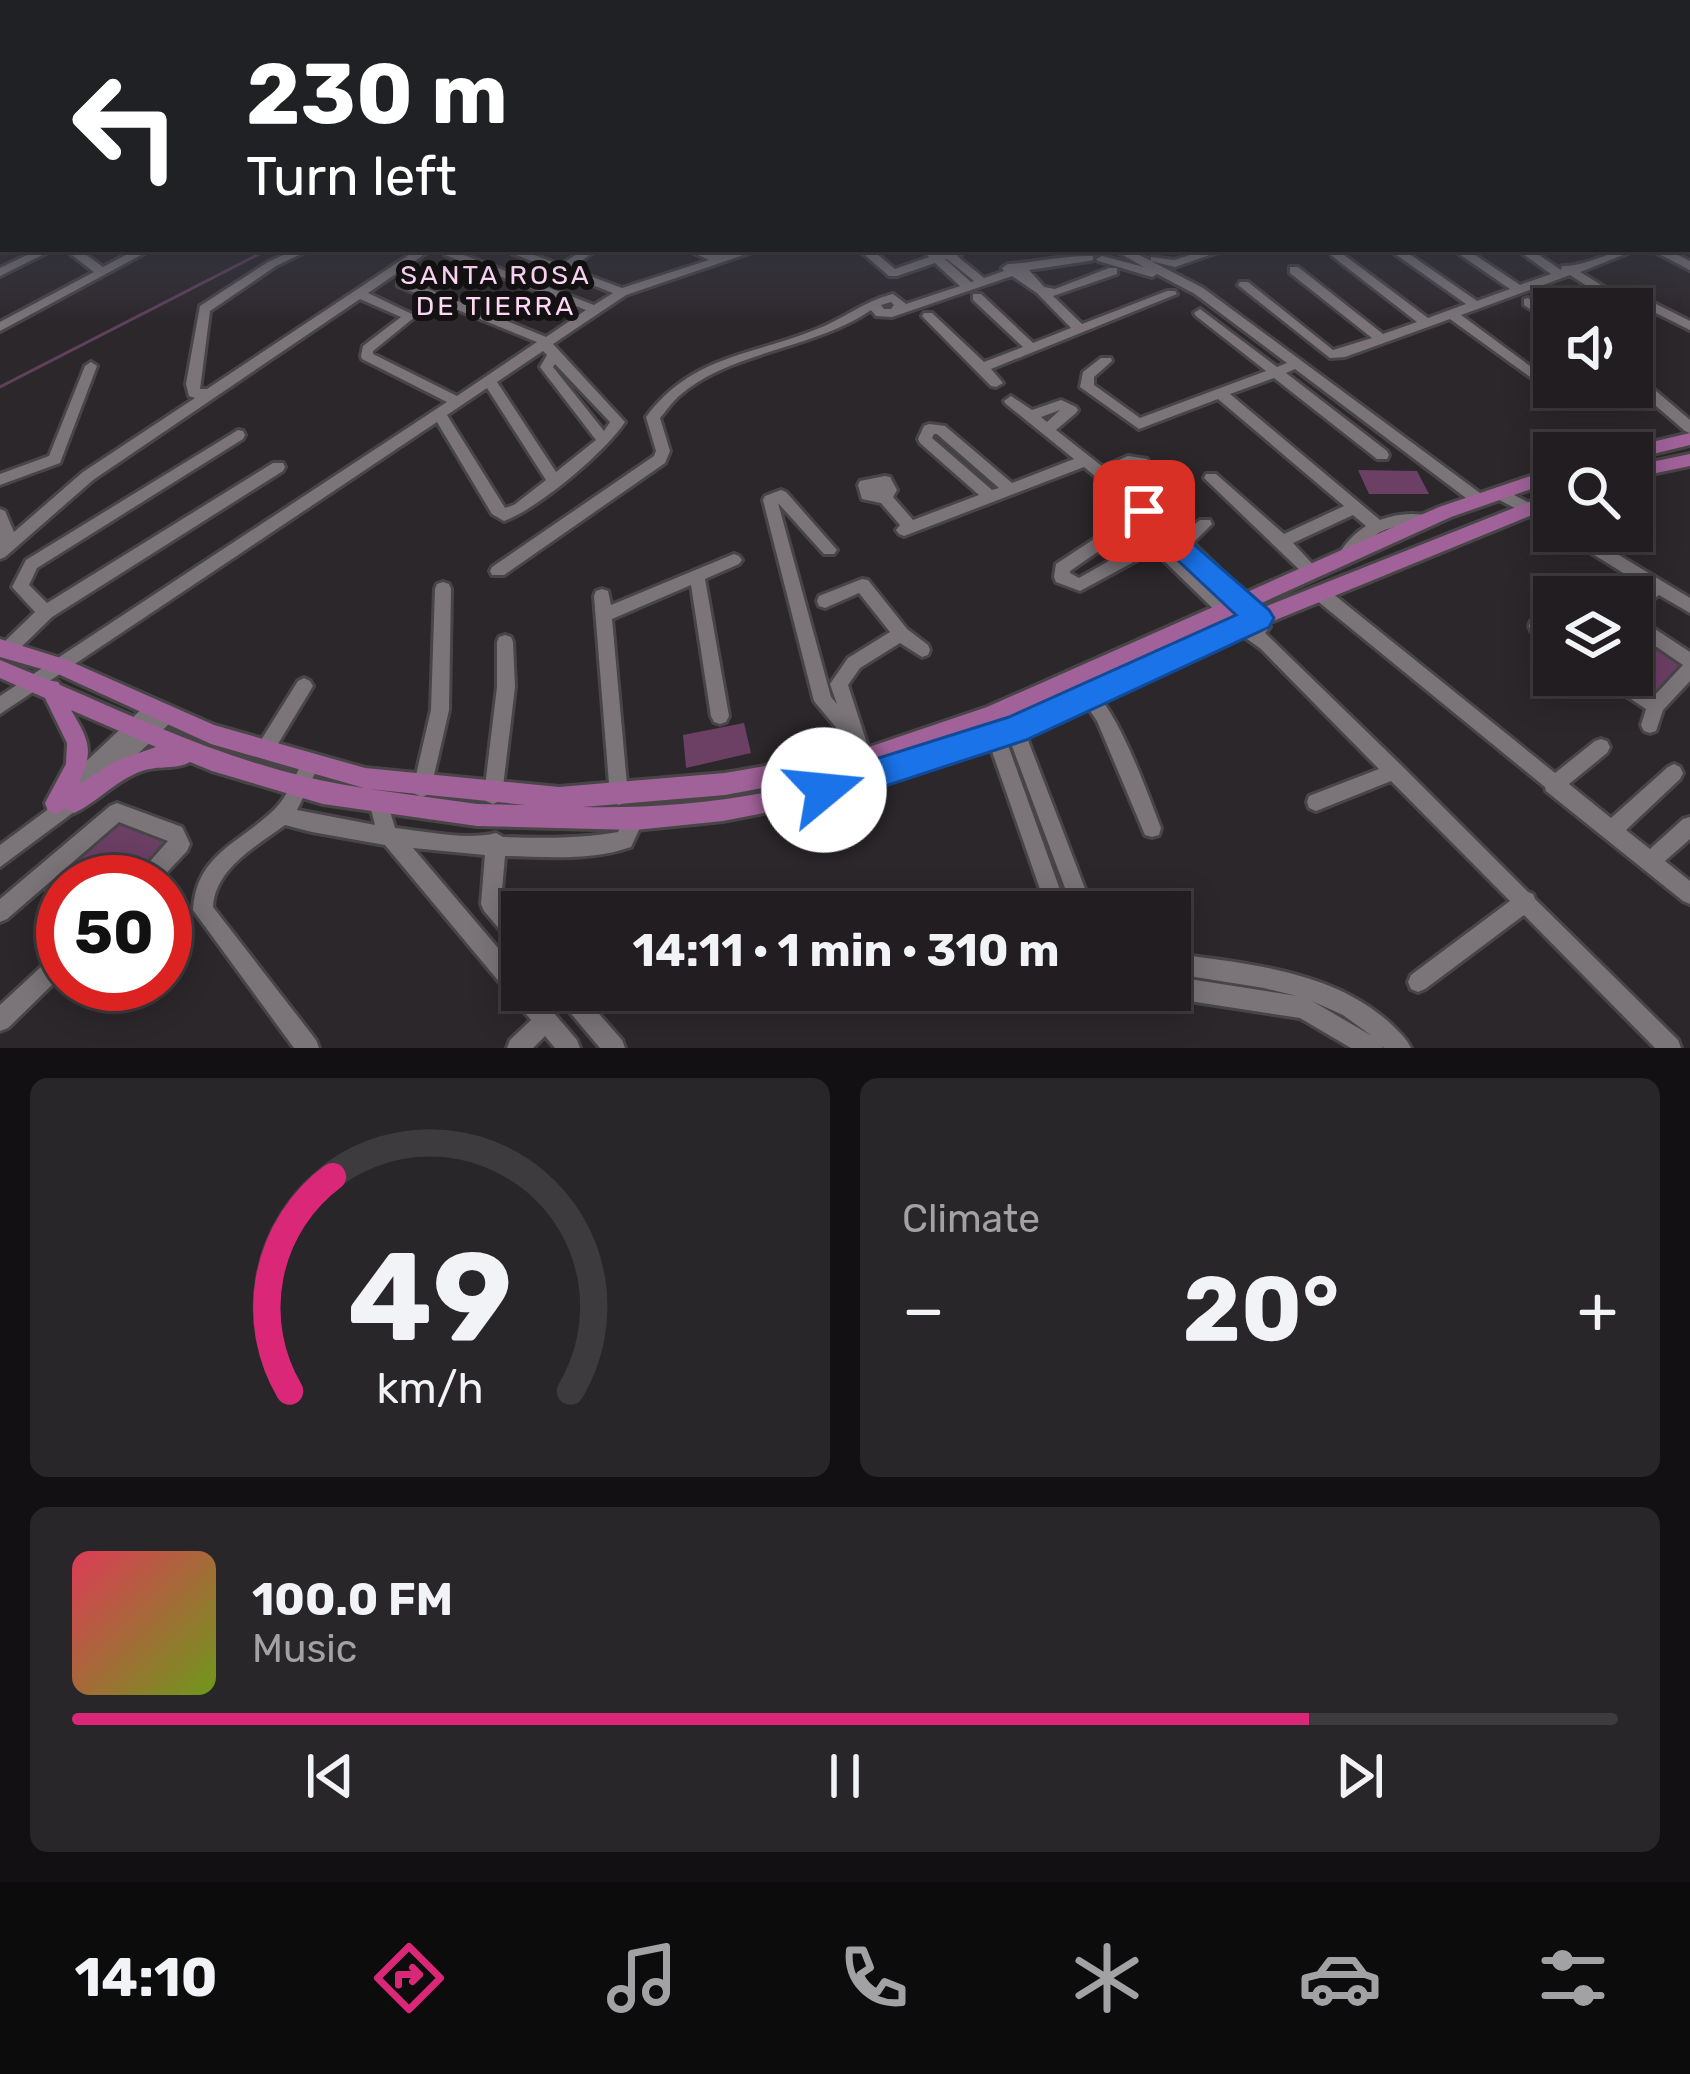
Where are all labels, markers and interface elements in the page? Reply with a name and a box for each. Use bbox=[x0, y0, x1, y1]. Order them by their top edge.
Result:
text: 230 m bbox=[246, 44, 508, 144]
icon: left bbox=[48, 48, 204, 204]
text: Turn left bbox=[246, 145, 457, 209]
district label: SANTA ROSA DE TIERRA bbox=[400, 259, 592, 322]
map controls bbox=[1533, 288, 1653, 696]
button: sound bbox=[1533, 288, 1653, 408]
button: search bbox=[1533, 432, 1653, 552]
pin bbox=[1093, 460, 1195, 562]
icon: arrive bbox=[1111, 478, 1177, 544]
button: layers bbox=[1533, 576, 1653, 696]
position arrow bbox=[761, 727, 887, 853]
speed limit sign: 50 bbox=[36, 855, 192, 1011]
text: 14:11 · 1 min · 310 m bbox=[633, 924, 1059, 977]
text: Climate bbox=[902, 1196, 1040, 1242]
text: 49 bbox=[348, 1223, 512, 1371]
text: 20° bbox=[1183, 1256, 1339, 1363]
text: − bbox=[902, 1270, 945, 1349]
text: + bbox=[1577, 1270, 1618, 1349]
text: km/h bbox=[376, 1362, 484, 1413]
text: 100.0 FM bbox=[252, 1573, 453, 1626]
text: Music bbox=[252, 1626, 357, 1672]
icon: previous bbox=[297, 1743, 363, 1809]
icon: pause bbox=[812, 1743, 878, 1809]
icon: next bbox=[1327, 1743, 1393, 1809]
icon: directions bbox=[367, 1936, 451, 2020]
icon: music bbox=[600, 1936, 684, 2020]
icon: phone bbox=[832, 1936, 916, 2020]
icon: climate bbox=[1065, 1936, 1149, 2020]
icon: car bbox=[1298, 1936, 1382, 2020]
icon: filters bbox=[1531, 1936, 1615, 2020]
text: 14:10 bbox=[74, 1946, 218, 2010]

